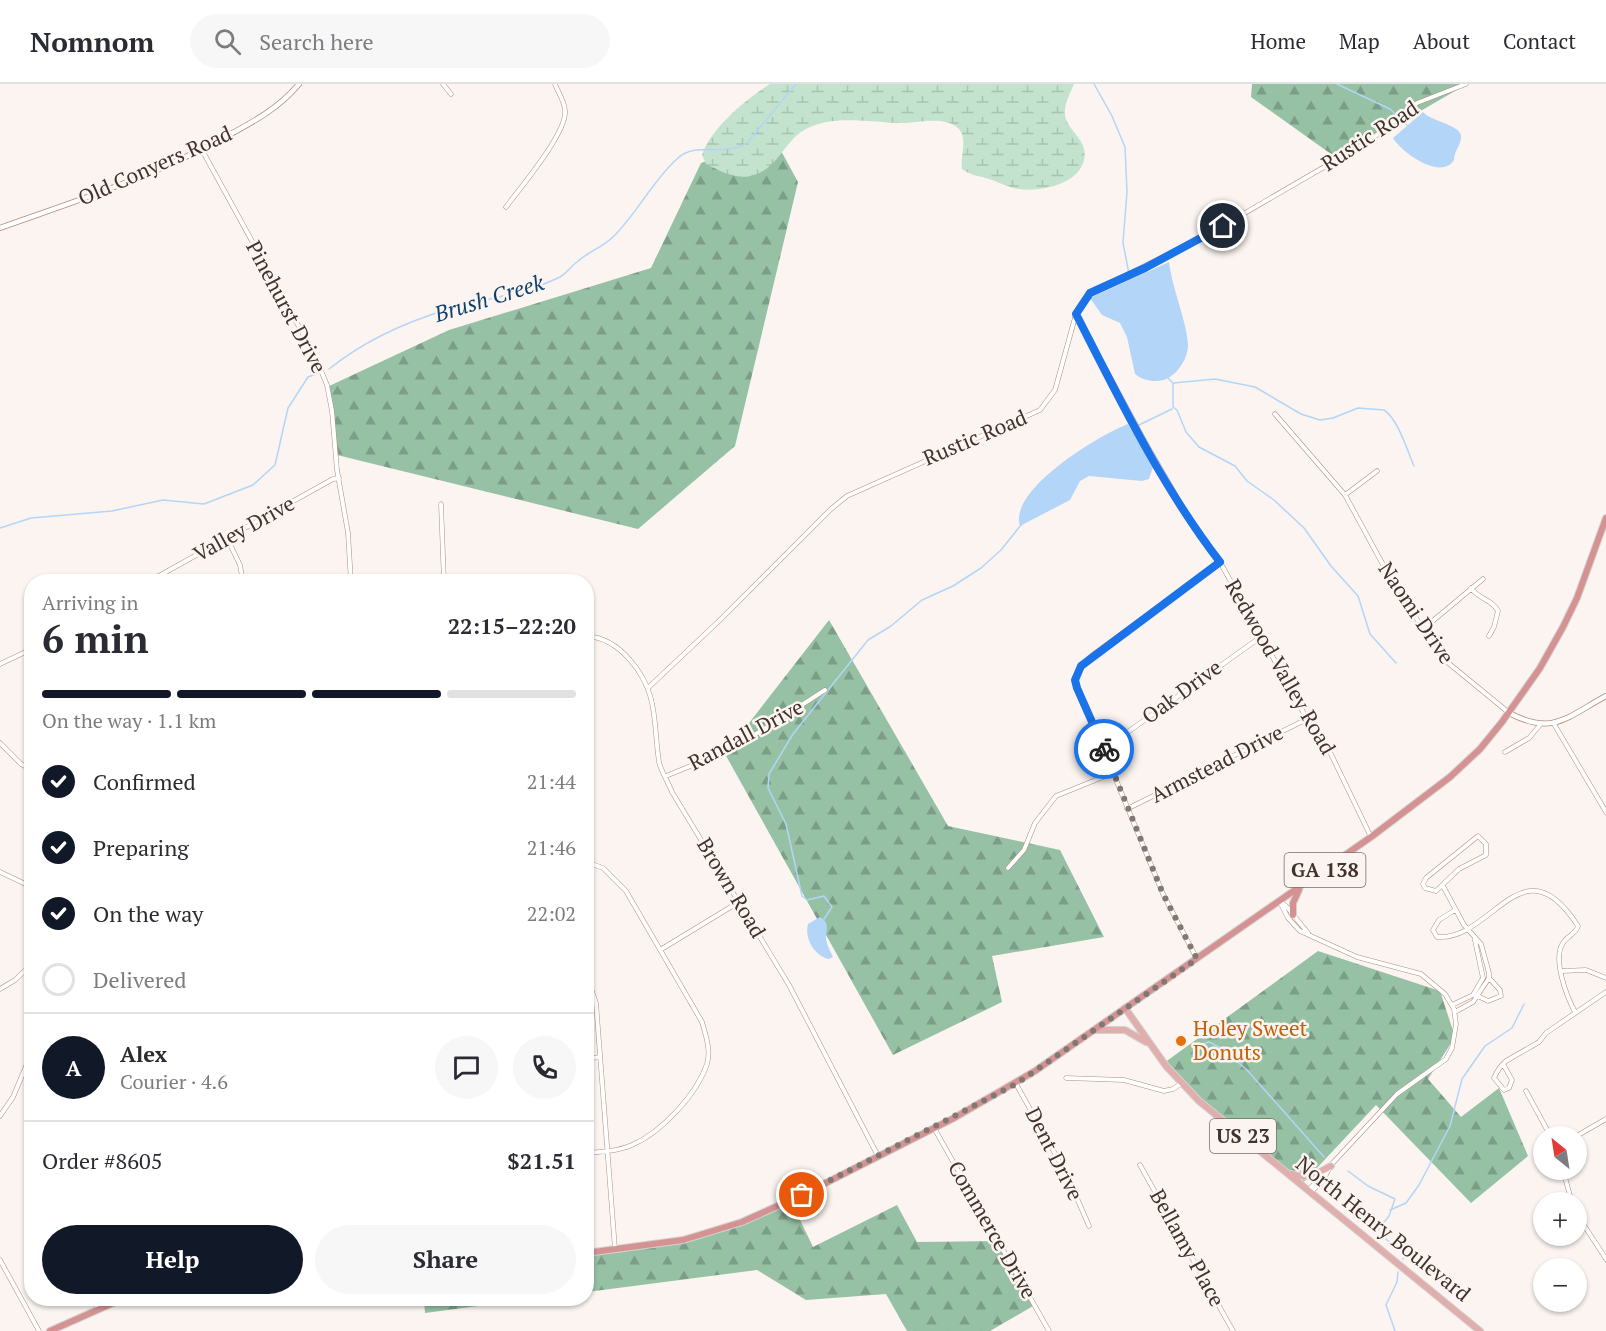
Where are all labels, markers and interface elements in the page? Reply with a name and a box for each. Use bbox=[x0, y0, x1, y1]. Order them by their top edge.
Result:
search box bbox=[190, 14, 610, 68]
text: Nomnom bbox=[30, 23, 154, 60]
icon: search bbox=[211, 25, 244, 58]
text: Search here bbox=[259, 27, 374, 56]
text: Home bbox=[1250, 27, 1306, 55]
text: Map bbox=[1339, 27, 1380, 55]
text: About bbox=[1413, 27, 1470, 55]
text: Contact bbox=[1503, 27, 1576, 55]
street label: Rustic Road bbox=[1316, 93, 1424, 177]
street label: Old Conyers Road bbox=[73, 118, 236, 212]
pin bbox=[1197, 200, 1248, 251]
icon: home bbox=[1206, 209, 1239, 242]
street label: Pinehurst Drive bbox=[240, 235, 334, 378]
water label: Brush Creek bbox=[430, 267, 548, 328]
street label: Rustic Road bbox=[918, 402, 1031, 472]
street label: Valley Drive bbox=[188, 489, 299, 567]
street label: Naomi Drive bbox=[1372, 556, 1461, 669]
street label: Redwood Valley Road bbox=[1219, 574, 1343, 760]
text: Arriving in bbox=[42, 589, 138, 616]
text: 22:15–22:20 bbox=[448, 611, 576, 640]
text: 6 min bbox=[42, 612, 149, 664]
street label: Oak Drive bbox=[1136, 653, 1227, 730]
street label: Randall Drive bbox=[683, 692, 808, 776]
text: On the way · 1.1 km bbox=[42, 707, 216, 734]
street label: Armstead Drive bbox=[1145, 718, 1288, 809]
courier bbox=[1074, 719, 1134, 779]
icon: bike bbox=[1088, 733, 1121, 766]
icon: check bbox=[42, 765, 75, 798]
text: Confirmed bbox=[93, 767, 196, 796]
text: 21:44 bbox=[527, 768, 576, 795]
icon: check bbox=[42, 831, 75, 864]
street label: Brown Road bbox=[691, 832, 773, 943]
text: Preparing bbox=[93, 833, 189, 862]
text: 21:46 bbox=[527, 834, 576, 861]
road number: GA 138 bbox=[1284, 853, 1366, 887]
icon: check bbox=[42, 897, 75, 930]
text: On the way bbox=[93, 899, 203, 928]
text: 22:02 bbox=[527, 900, 576, 927]
text: Delivered bbox=[93, 965, 186, 994]
place label: Holey Sweet Donuts bbox=[1193, 1014, 1308, 1066]
marker: Holey Sweet Donuts bbox=[1174, 1034, 1188, 1048]
button: chat bbox=[435, 1036, 498, 1099]
button: phone bbox=[513, 1036, 576, 1099]
text: Alex bbox=[120, 1039, 167, 1068]
text: A bbox=[65, 1053, 82, 1082]
text: Courier · 4.6 bbox=[120, 1068, 228, 1095]
street label: Dent Drive bbox=[1020, 1102, 1090, 1205]
road number: US 23 bbox=[1210, 1119, 1276, 1153]
north arrow bbox=[1533, 1126, 1587, 1180]
map controls bbox=[1533, 1126, 1587, 1312]
text: Order #8605 bbox=[42, 1146, 162, 1175]
text: $21.51 bbox=[507, 1146, 576, 1175]
street label: North Henry Boulevard bbox=[1291, 1149, 1477, 1308]
street label: Commerce Drive bbox=[942, 1156, 1044, 1303]
pin bbox=[776, 1169, 827, 1220]
icon: bag bbox=[785, 1178, 818, 1211]
street label: Bellamy Place bbox=[1144, 1184, 1232, 1311]
button: + bbox=[1533, 1192, 1587, 1246]
button: Help bbox=[42, 1225, 303, 1294]
button: Share bbox=[315, 1225, 576, 1294]
button: − bbox=[1533, 1258, 1587, 1312]

